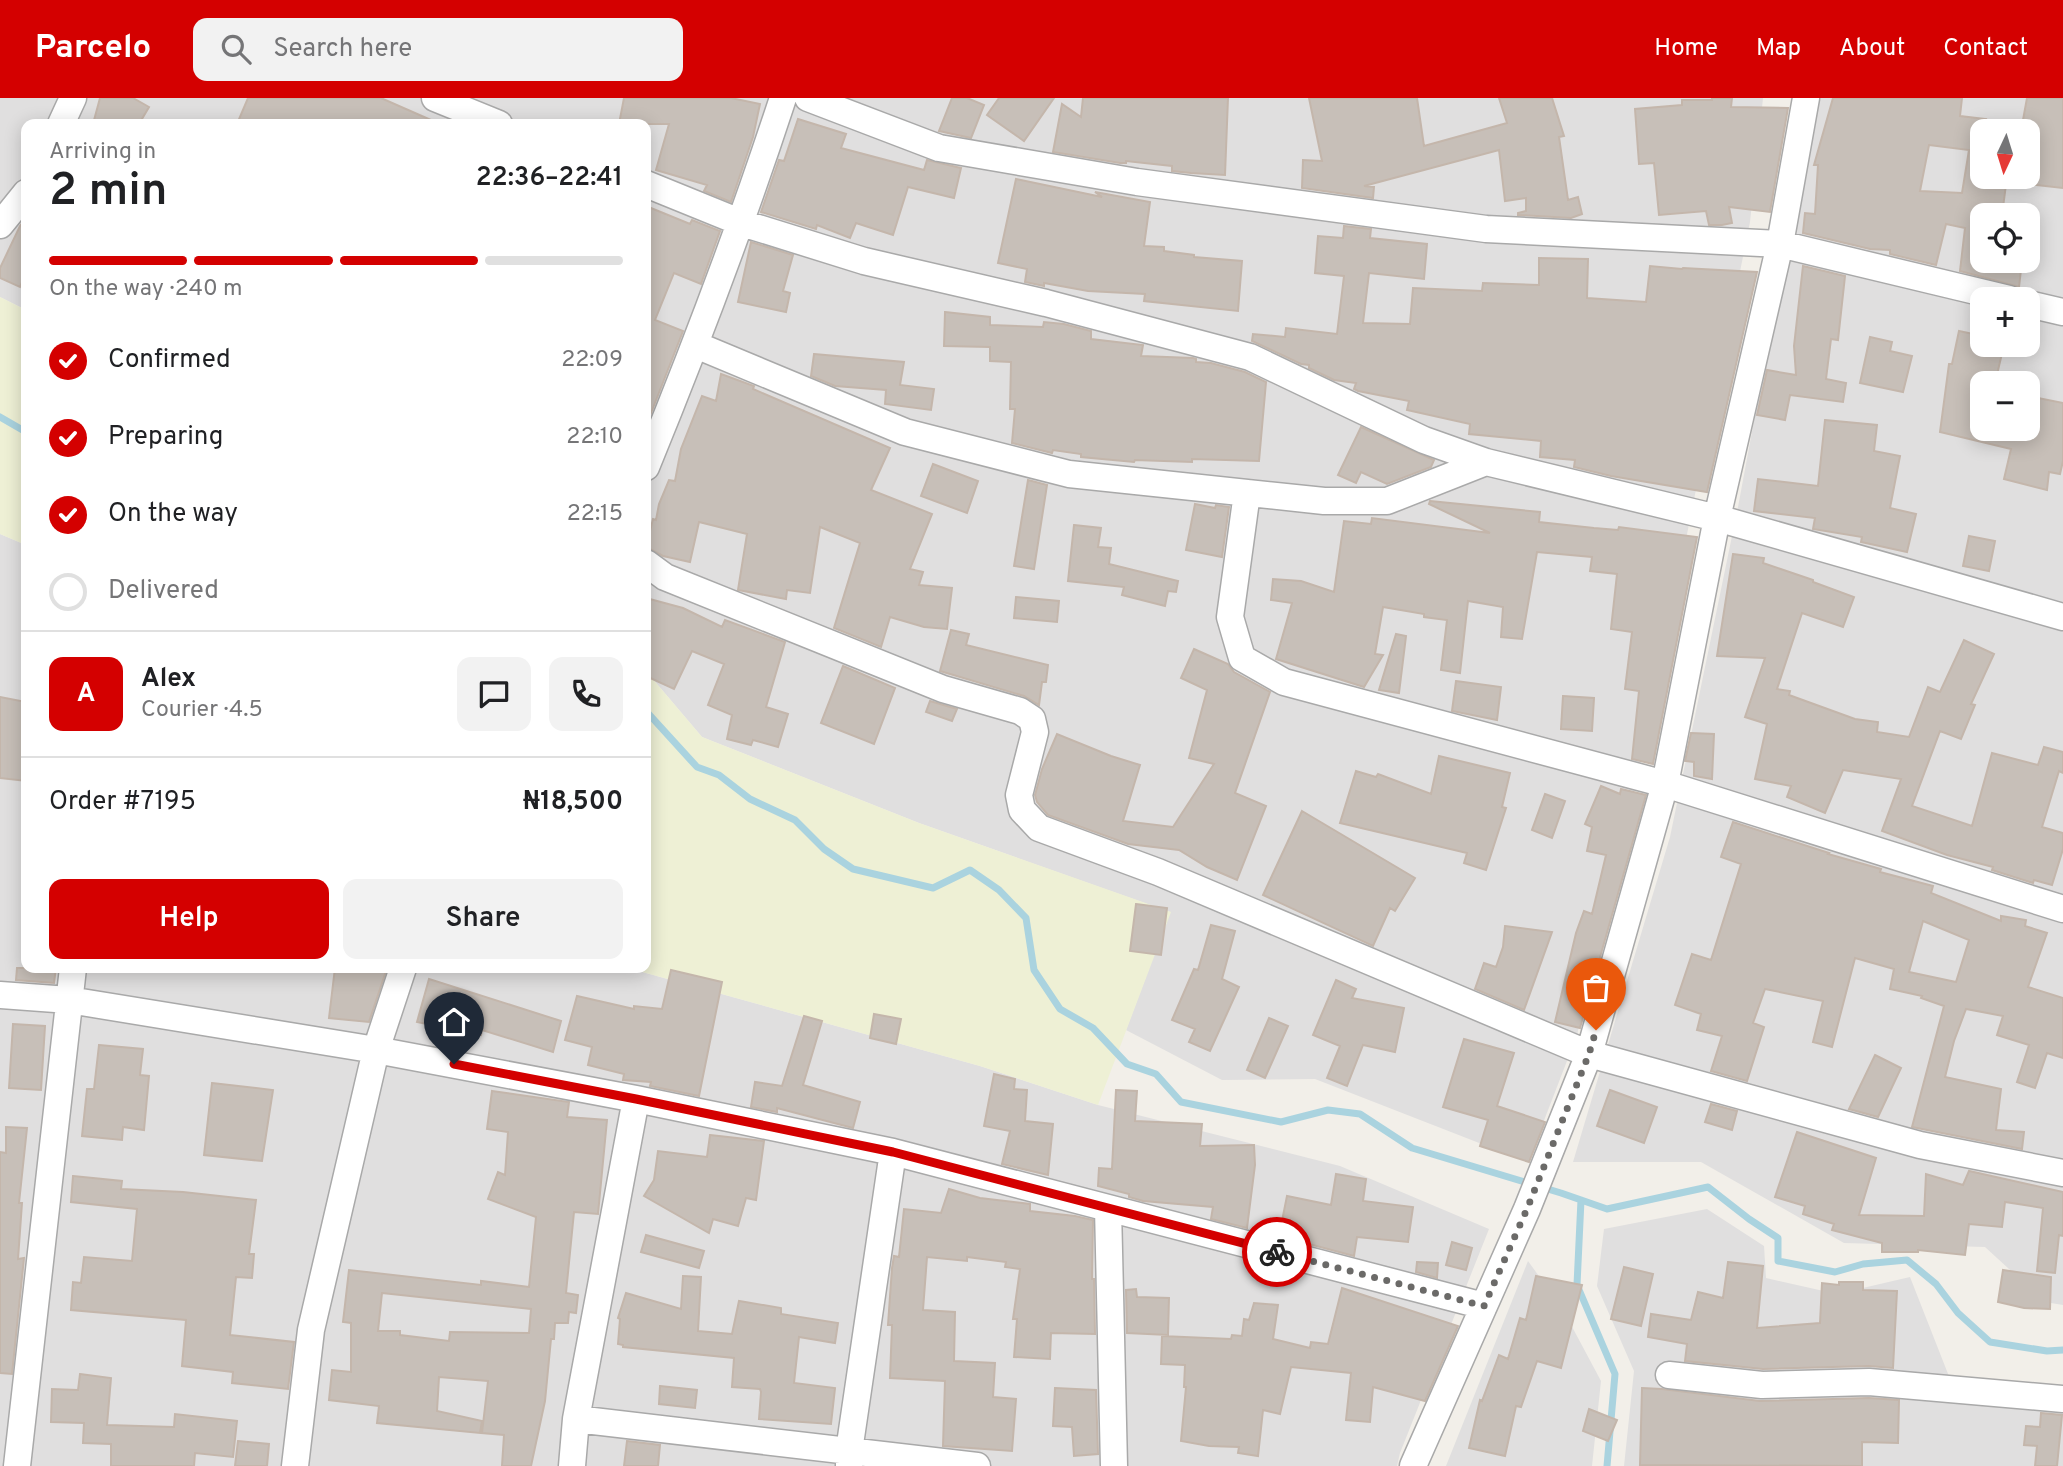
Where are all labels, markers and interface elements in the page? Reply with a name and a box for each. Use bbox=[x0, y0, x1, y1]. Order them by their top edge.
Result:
search box bbox=[193, 18, 683, 81]
text: Parcelo bbox=[35, 28, 151, 70]
icon: search bbox=[217, 30, 255, 68]
text: Search here bbox=[273, 33, 412, 66]
text: Home bbox=[1654, 34, 1718, 64]
text: Map bbox=[1756, 34, 1801, 64]
text: About bbox=[1839, 34, 1905, 64]
text: Contact bbox=[1943, 34, 2028, 64]
north arrow bbox=[1970, 119, 2040, 189]
map controls bbox=[1970, 119, 2040, 441]
text: Arriving in bbox=[49, 138, 156, 167]
text: 22:36–22:41 bbox=[476, 162, 623, 195]
text: 2 min bbox=[49, 163, 168, 222]
button: locate bbox=[1970, 203, 2040, 273]
text: On the way · 240 m bbox=[49, 275, 243, 304]
button: + bbox=[1970, 287, 2040, 357]
icon: check bbox=[49, 342, 87, 380]
text: Confirmed bbox=[108, 344, 231, 377]
text: 22:09 bbox=[561, 346, 623, 375]
button: − bbox=[1970, 371, 2040, 441]
icon: check bbox=[49, 419, 87, 457]
text: Preparing bbox=[108, 421, 223, 454]
text: 22:10 bbox=[566, 423, 623, 452]
icon: check bbox=[49, 496, 87, 534]
text: On the way bbox=[108, 498, 238, 531]
text: 22:15 bbox=[567, 500, 623, 529]
text: Delivered bbox=[108, 575, 219, 608]
button: chat bbox=[457, 657, 531, 731]
button: phone bbox=[549, 657, 623, 731]
text: Alex bbox=[141, 663, 196, 696]
text: A bbox=[77, 678, 95, 711]
text: Courier · 4.5 bbox=[141, 696, 263, 725]
text: Order #7195 bbox=[49, 786, 196, 819]
text: ₦18,500 bbox=[523, 786, 623, 819]
button: Help bbox=[49, 879, 329, 959]
button: Share bbox=[343, 879, 623, 959]
pin bbox=[1566, 958, 1626, 1030]
icon: bag bbox=[1577, 969, 1615, 1007]
pin bbox=[424, 992, 484, 1064]
icon: home bbox=[435, 1003, 473, 1041]
courier bbox=[1242, 1217, 1312, 1287]
icon: bike bbox=[1258, 1233, 1296, 1271]

